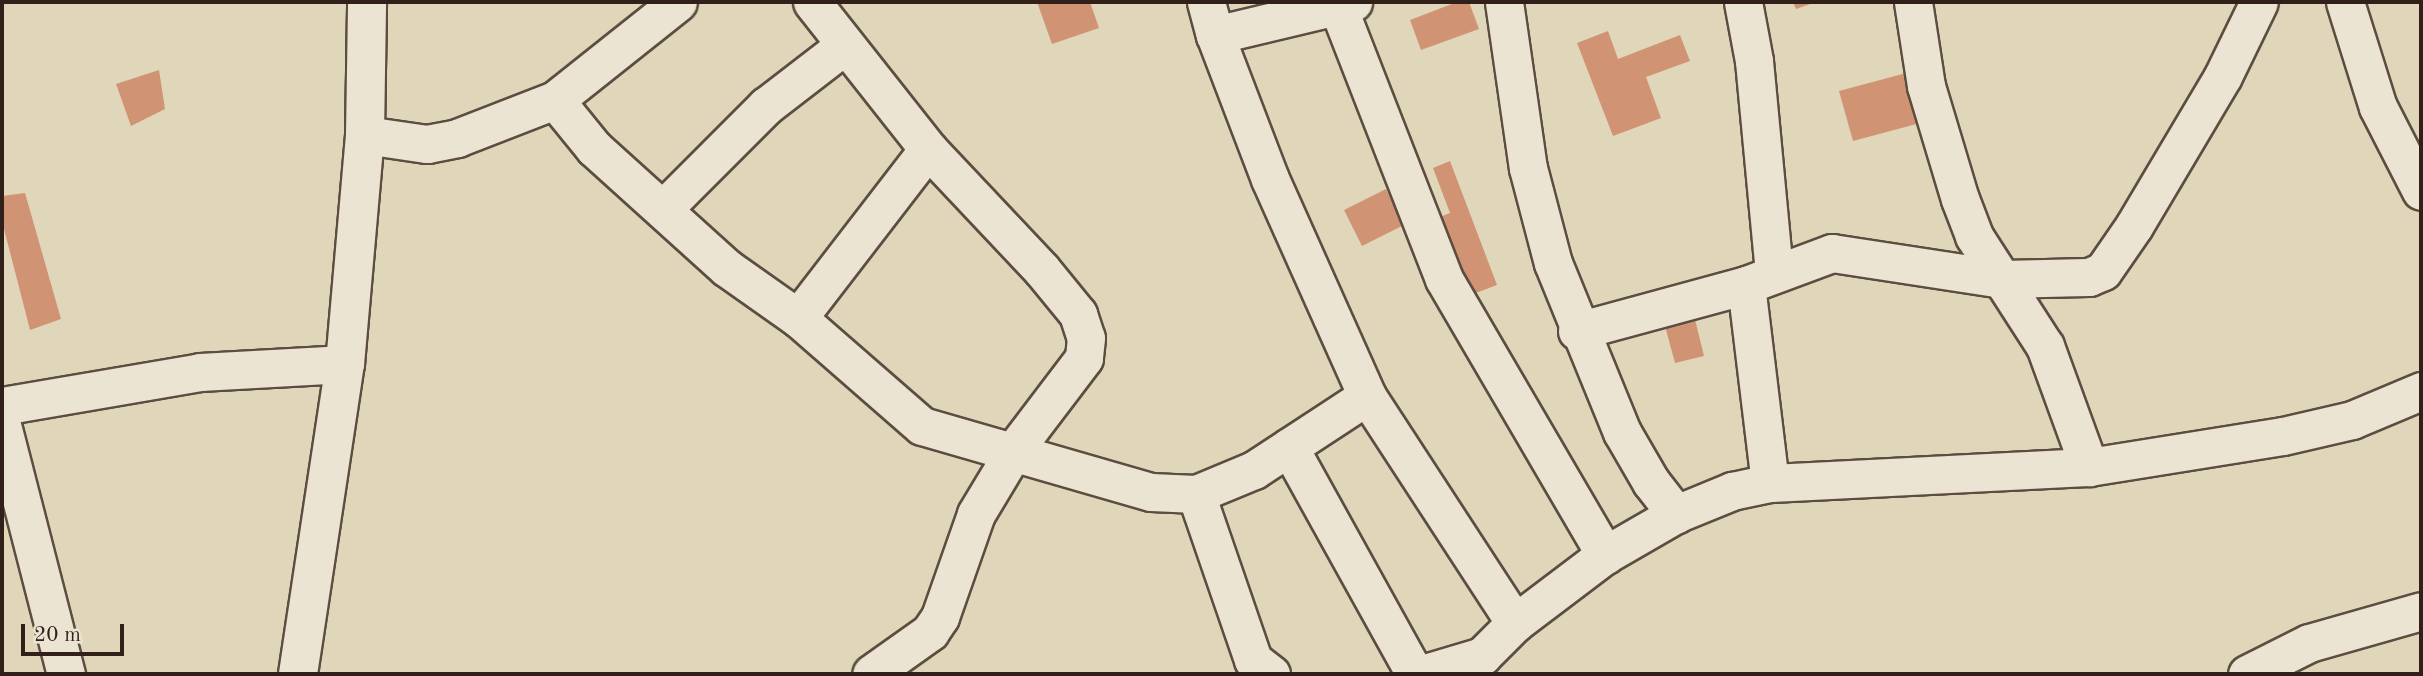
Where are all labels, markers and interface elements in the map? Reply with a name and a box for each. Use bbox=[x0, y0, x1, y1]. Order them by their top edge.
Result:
scale bar bbox=[24, 610, 128, 654]
text: 20 m bbox=[34, 625, 81, 646]

